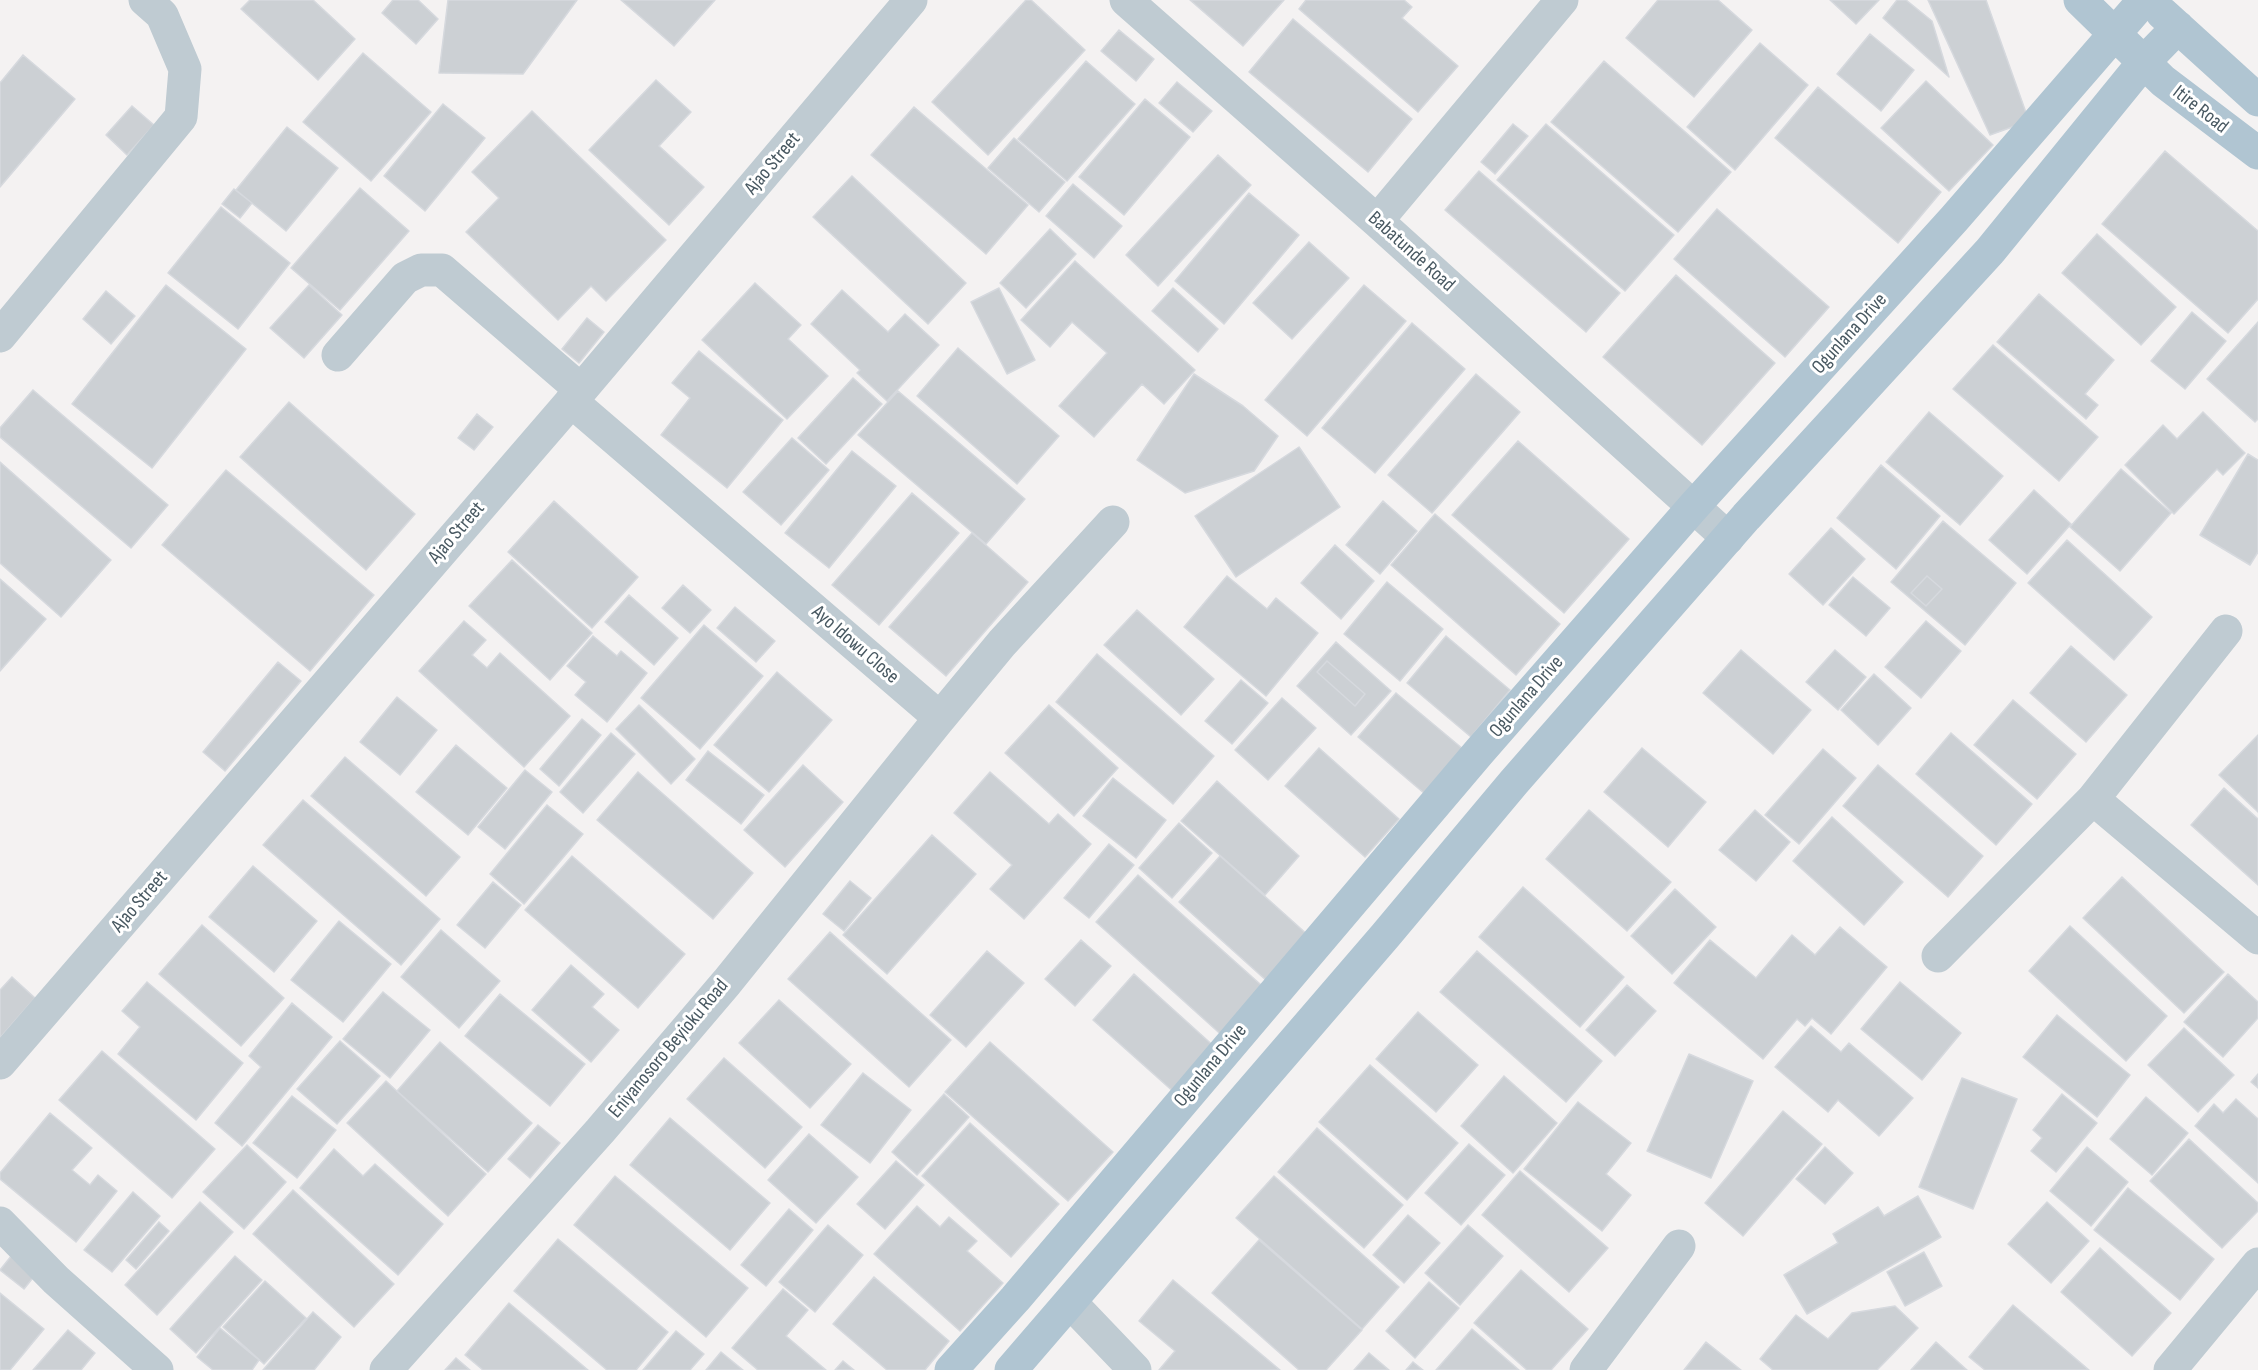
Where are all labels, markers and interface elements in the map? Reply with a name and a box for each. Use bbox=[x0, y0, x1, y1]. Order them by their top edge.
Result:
street label: Itire Road bbox=[2167, 81, 2233, 139]
street label: Ajao Street bbox=[740, 128, 806, 200]
street label: Babatunde Road bbox=[1363, 207, 1459, 297]
street label: Ogunlana Drive bbox=[1807, 289, 1893, 379]
street label: Ajao Street bbox=[424, 497, 490, 569]
street label: Ayo Idowu Close bbox=[807, 601, 903, 689]
street label: Ogunlana Drive bbox=[1485, 651, 1569, 743]
street label: Ajao Street bbox=[107, 866, 173, 938]
street label: Eniyanosoro Beyioku Road bbox=[604, 975, 734, 1123]
street label: Ogunlana Drive bbox=[1169, 1020, 1253, 1112]

